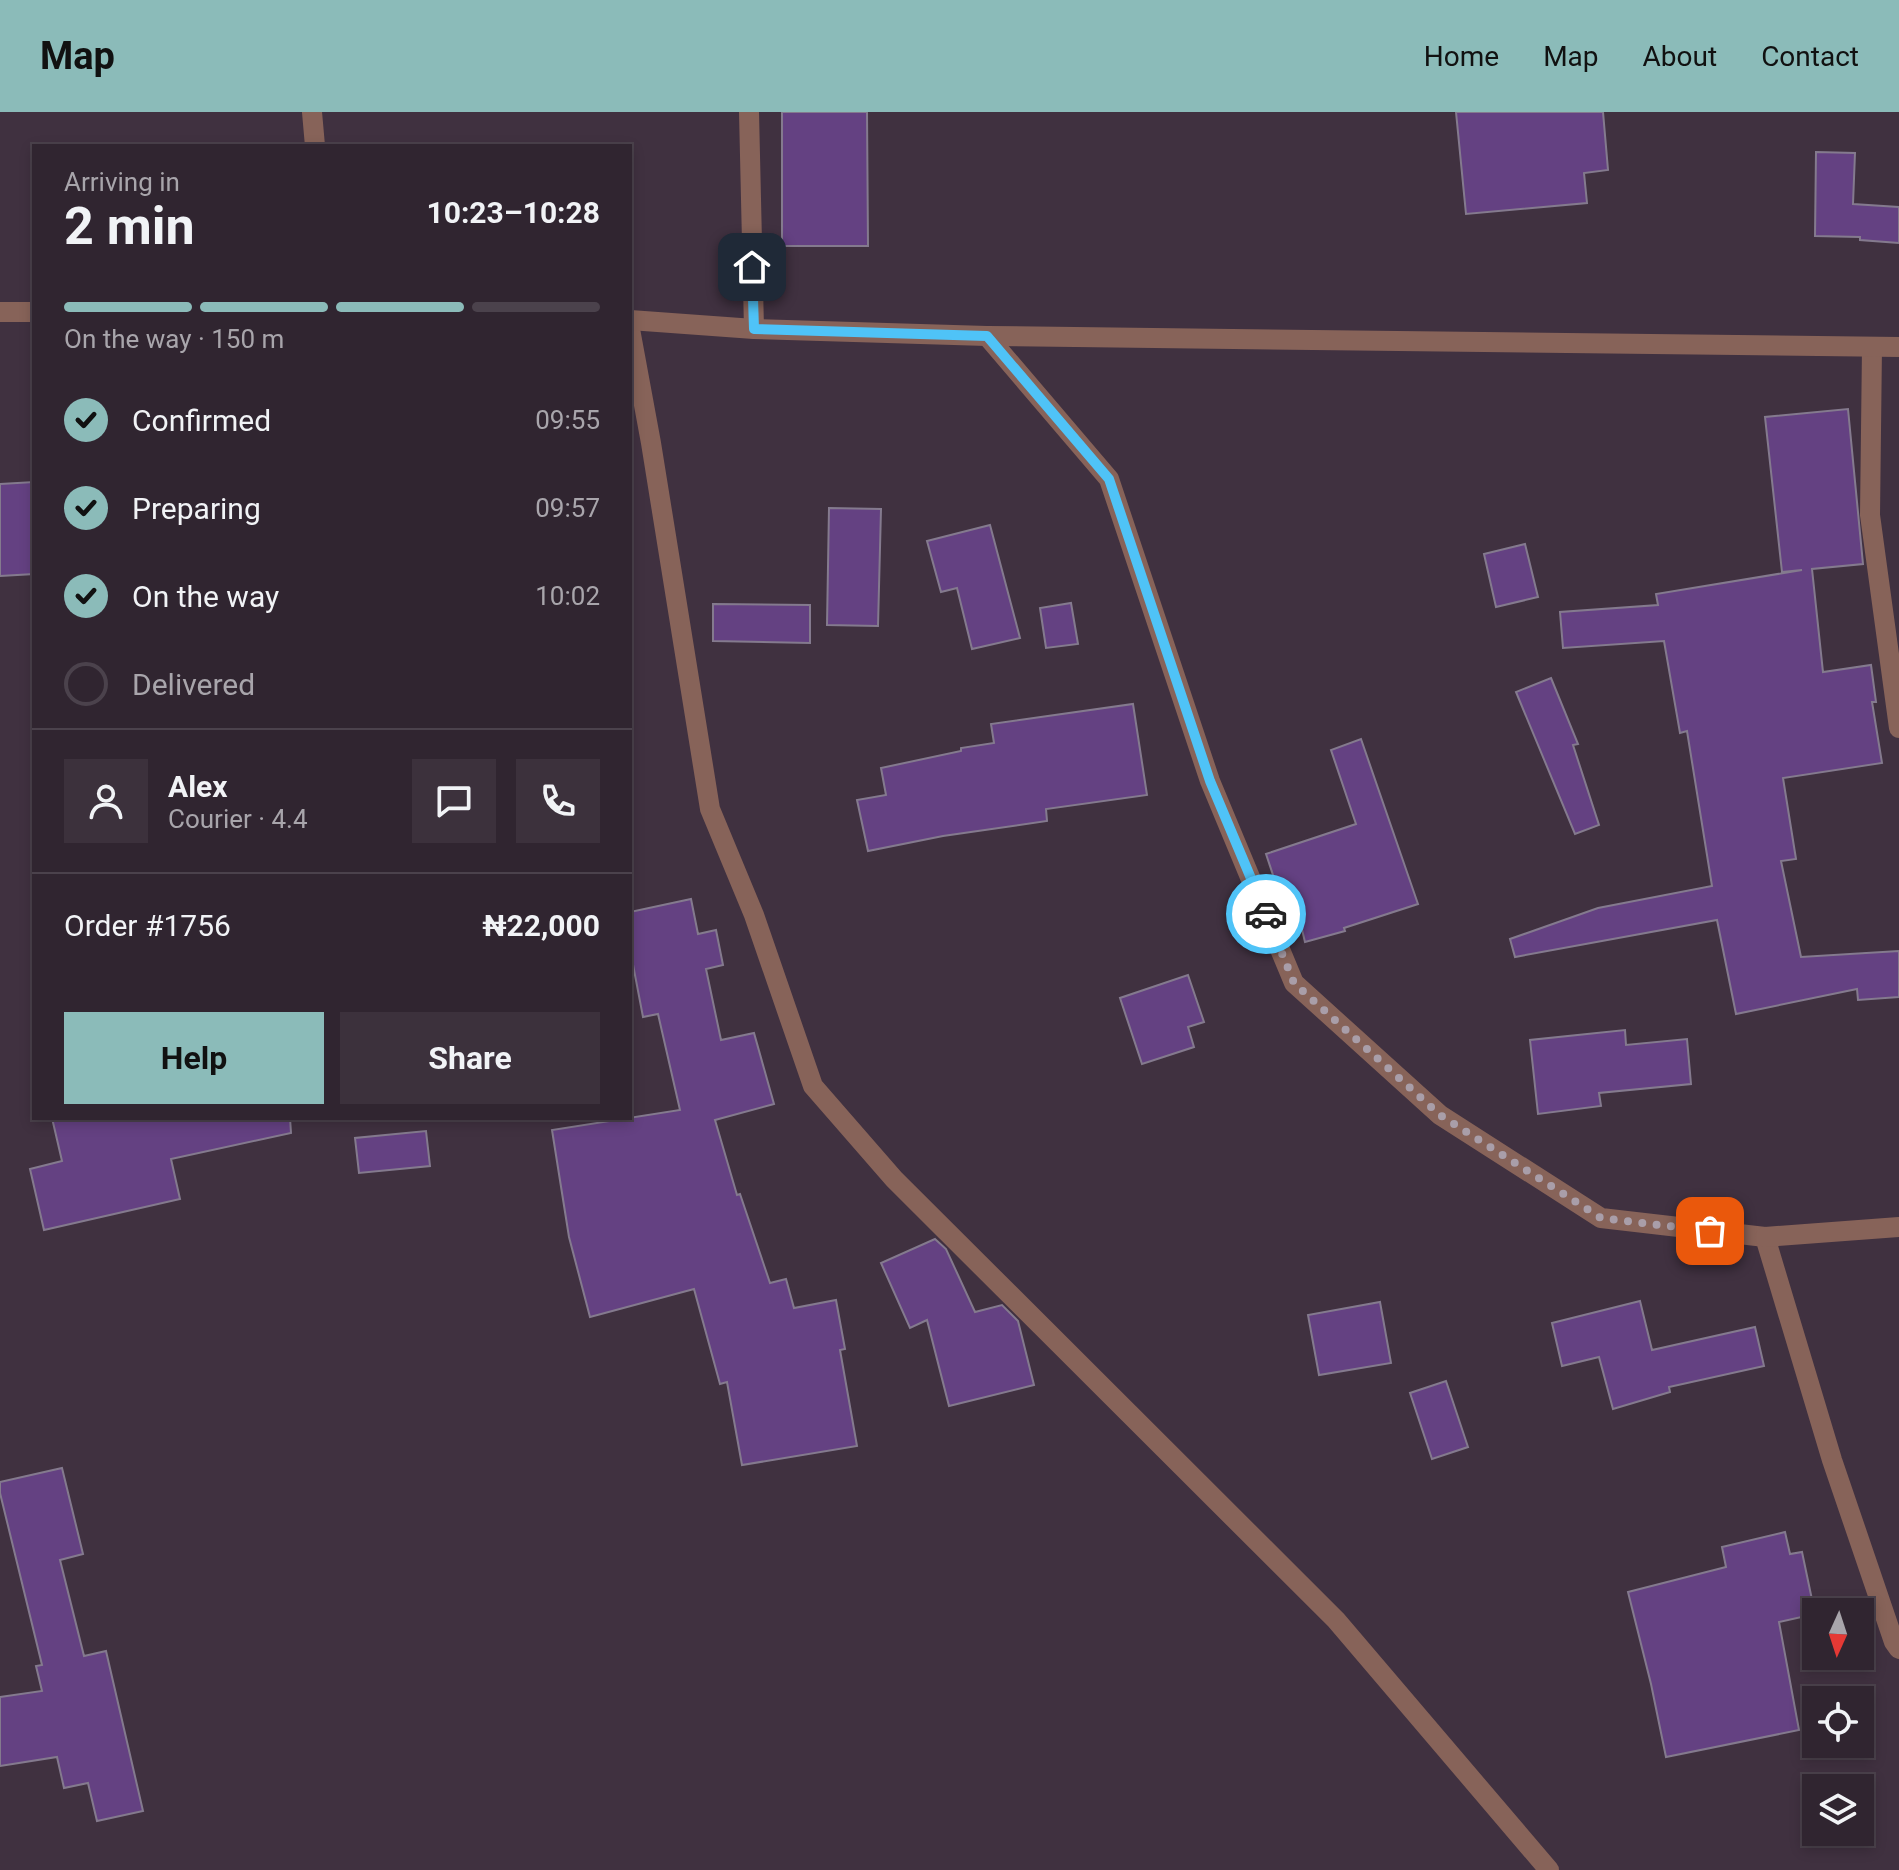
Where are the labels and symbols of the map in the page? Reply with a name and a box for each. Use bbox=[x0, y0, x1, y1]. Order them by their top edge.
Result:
pin bbox=[718, 233, 786, 301]
courier bbox=[1226, 874, 1306, 954]
pin bbox=[1676, 1197, 1744, 1265]
north arrow bbox=[1802, 1598, 1874, 1670]

